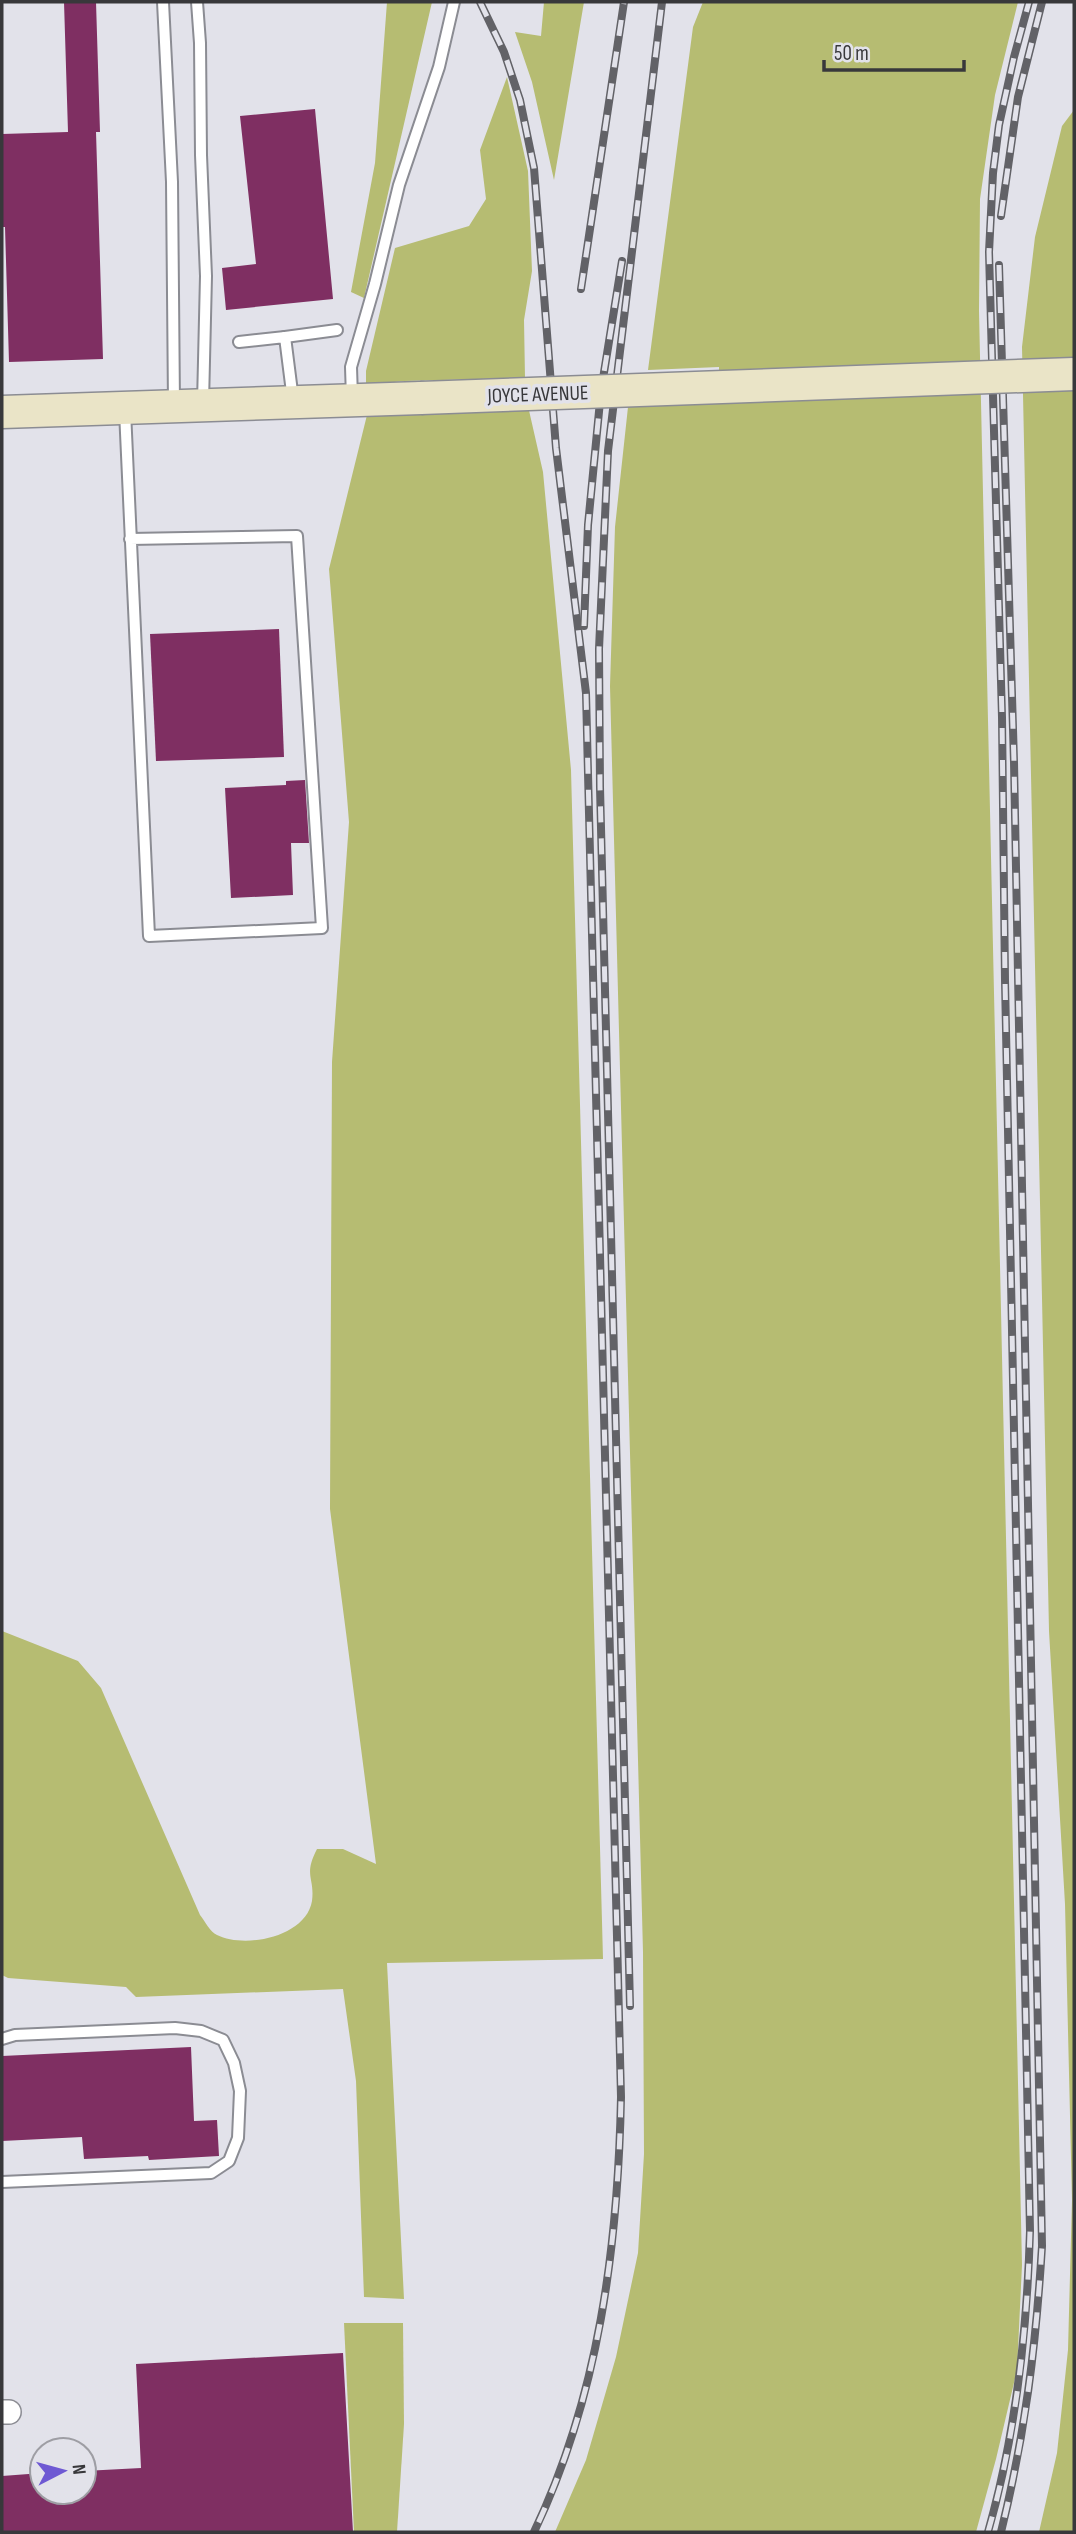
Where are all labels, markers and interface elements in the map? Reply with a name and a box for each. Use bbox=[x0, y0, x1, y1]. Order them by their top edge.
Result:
scale bar bbox=[824, 28, 964, 72]
text: 50 m bbox=[834, 41, 869, 66]
street label: JOYCE AVENUE bbox=[486, 380, 589, 409]
north arrow bbox=[28, 2436, 98, 2506]
text: N bbox=[66, 2463, 90, 2476]

